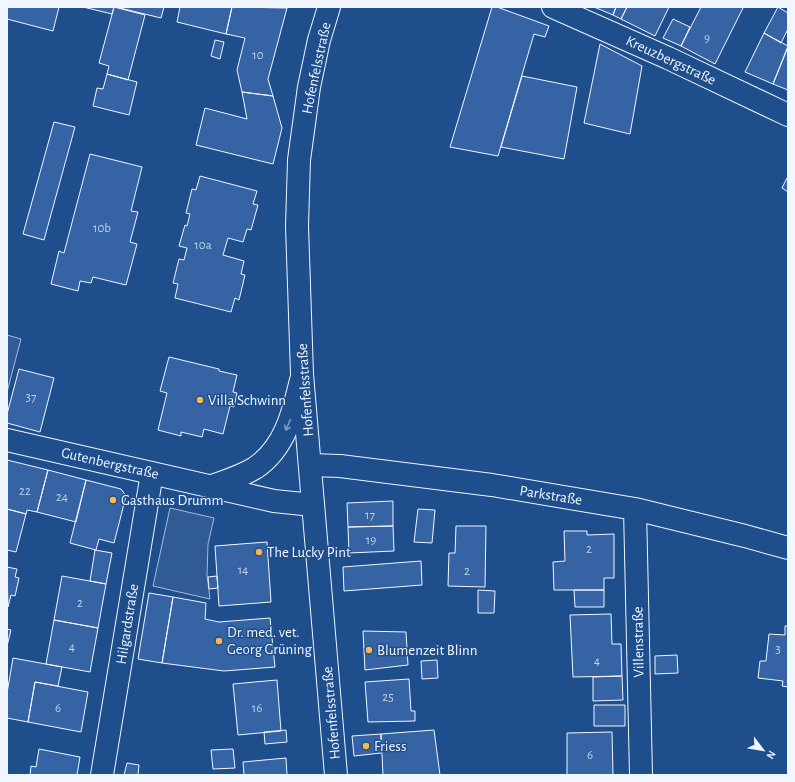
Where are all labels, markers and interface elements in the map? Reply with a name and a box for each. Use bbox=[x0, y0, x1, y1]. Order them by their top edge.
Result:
street label: Hofenfelsstraße bbox=[299, 21, 334, 115]
house number: 9 bbox=[704, 32, 710, 45]
street label: Kreuzbergstraße bbox=[623, 33, 718, 88]
house number: 10 bbox=[252, 49, 264, 62]
house number: 10b bbox=[93, 222, 111, 235]
house number: 10a bbox=[194, 239, 212, 252]
street label: Hofenfelsstraße bbox=[295, 343, 316, 437]
house number: 37 bbox=[26, 391, 37, 404]
place label: Villa Schwinn bbox=[208, 393, 286, 408]
marker: Villa Schwinn bbox=[195, 395, 205, 405]
one-way arrow bbox=[284, 419, 291, 431]
street label: Gutenbergstraße bbox=[60, 445, 160, 482]
street label: Parkstraße bbox=[519, 483, 583, 508]
house number: 22 bbox=[19, 485, 31, 498]
house number: 24 bbox=[56, 491, 68, 504]
place label: Gasthaus Drumm bbox=[121, 493, 223, 508]
marker: Gasthaus Drumm bbox=[108, 495, 118, 505]
house number: 17 bbox=[365, 509, 376, 522]
house number: 19 bbox=[366, 534, 376, 547]
house number: 2 bbox=[586, 543, 592, 556]
place label: The Lucky Pint bbox=[267, 545, 351, 560]
marker: The Lucky Pint bbox=[254, 547, 264, 557]
house number: 14 bbox=[238, 564, 248, 577]
house number: 2 bbox=[464, 565, 470, 578]
street label: Hilgardstraße bbox=[114, 583, 141, 665]
house number: 2 bbox=[77, 597, 83, 610]
street label: Villenstraße bbox=[630, 606, 647, 678]
place label: Dr. med. vet. Georg Grüning bbox=[227, 625, 313, 657]
marker: Dr. med. vet. Georg Grüning bbox=[214, 636, 224, 646]
house number: 4 bbox=[69, 641, 75, 654]
place label: Blumenzeit Blinn bbox=[377, 643, 477, 658]
house number: 3 bbox=[775, 643, 781, 656]
marker: Blumenzeit Blinn bbox=[364, 645, 374, 655]
house number: 4 bbox=[594, 655, 600, 668]
street label: Hofenfelsstraße bbox=[320, 666, 343, 760]
house number: 25 bbox=[382, 691, 394, 704]
house number: 6 bbox=[55, 702, 61, 715]
house number: 16 bbox=[252, 702, 262, 715]
north arrow bbox=[743, 730, 783, 770]
place label: Friess bbox=[374, 739, 406, 754]
marker: Friess bbox=[361, 741, 371, 751]
house number: 6 bbox=[587, 749, 593, 762]
text: N bbox=[764, 749, 778, 761]

